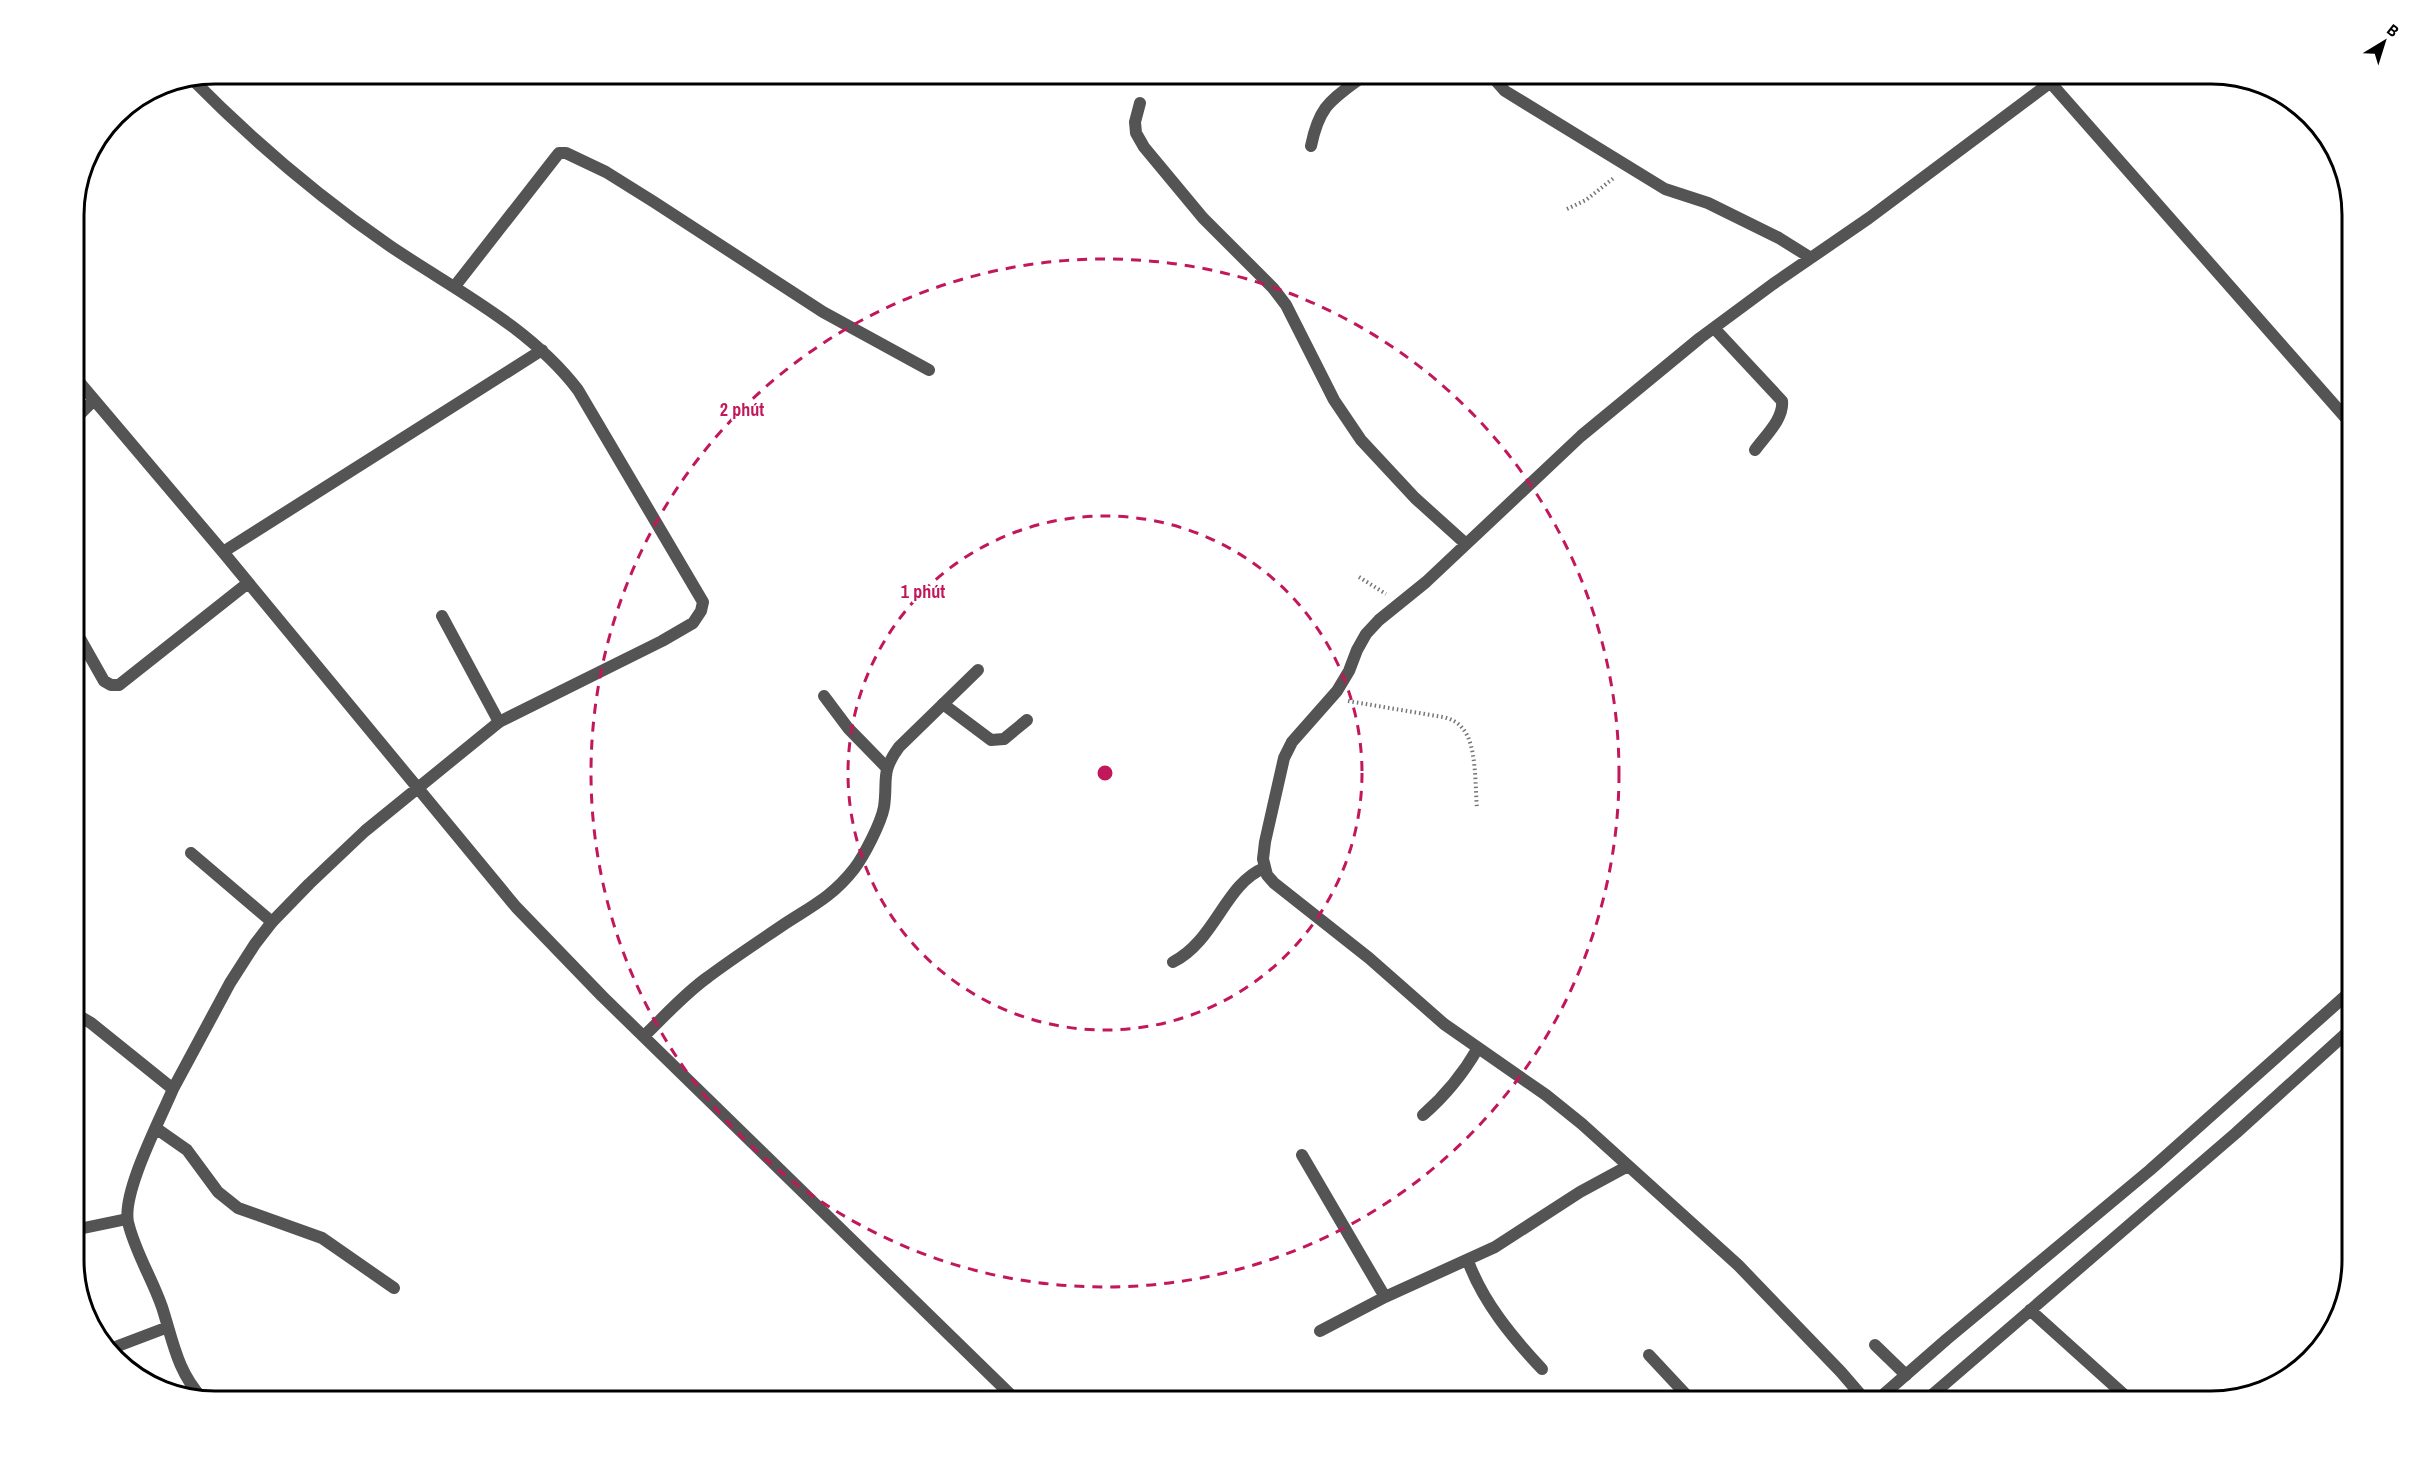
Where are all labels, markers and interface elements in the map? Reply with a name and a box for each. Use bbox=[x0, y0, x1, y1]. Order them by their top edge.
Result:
north arrow bbox=[2354, 12, 2414, 72]
text: B bbox=[2383, 19, 2404, 42]
text: 2 phút bbox=[720, 397, 764, 422]
text: 1 phút bbox=[901, 579, 945, 604]
centre of rings bbox=[1095, 763, 1115, 783]

